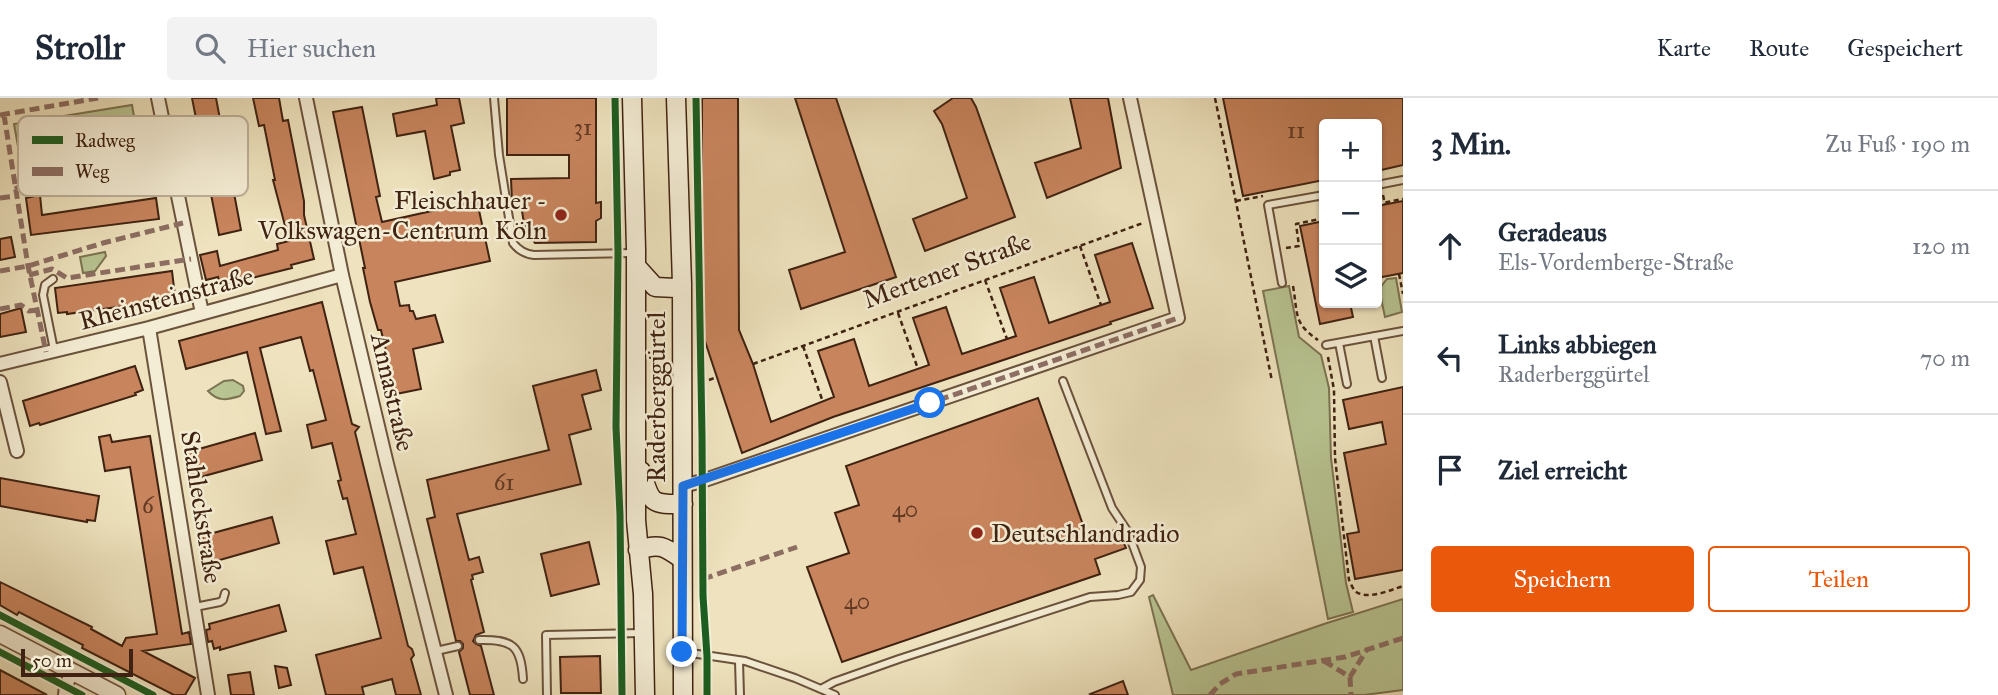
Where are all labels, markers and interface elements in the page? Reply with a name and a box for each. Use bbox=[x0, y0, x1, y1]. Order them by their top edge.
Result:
search box bbox=[167, 17, 657, 80]
text: Strollr bbox=[35, 28, 125, 68]
icon: search bbox=[191, 29, 229, 67]
text: Hier suchen bbox=[247, 32, 376, 64]
text: Karte bbox=[1656, 33, 1711, 63]
text: Route bbox=[1749, 33, 1809, 63]
text: Gespeichert bbox=[1847, 33, 1963, 63]
house number: 31 bbox=[574, 113, 592, 141]
legend bbox=[18, 116, 248, 196]
house number: 11 bbox=[1287, 116, 1305, 144]
map controls bbox=[1319, 119, 1382, 308]
button: + bbox=[1319, 119, 1382, 182]
text: 3 Min. bbox=[1431, 126, 1511, 162]
text: Radweg bbox=[75, 129, 135, 153]
text: Zu Fuß · 190 m bbox=[1826, 130, 1970, 158]
text: Weg bbox=[75, 160, 109, 184]
button: − bbox=[1319, 182, 1382, 245]
place label: Fleischhauer - Volkswagen-Centrum Köln bbox=[257, 184, 547, 246]
marker: Fleischhauer - Volkswagen-Centrum Köln bbox=[553, 207, 569, 223]
text: Geradeaus bbox=[1498, 216, 1607, 248]
street label: Mertener Straße bbox=[859, 225, 1036, 315]
icon: ahead bbox=[1431, 227, 1469, 265]
text: 120 m bbox=[1912, 232, 1970, 260]
button: layers bbox=[1319, 245, 1382, 308]
text: Els-Vordemberge-Straße bbox=[1498, 248, 1734, 276]
street label: Rheinsteinstraße bbox=[75, 259, 257, 337]
street label: Raderberggürtel bbox=[640, 311, 672, 483]
text: Links abbiegen bbox=[1498, 328, 1657, 360]
street label: Annastraße bbox=[364, 329, 422, 454]
icon: left bbox=[1431, 339, 1469, 377]
text: 70 m bbox=[1920, 344, 1970, 372]
text: Raderberggürtel bbox=[1498, 360, 1650, 388]
route start bbox=[914, 387, 945, 418]
street label: Stahleckstraße bbox=[174, 428, 230, 586]
icon: arrive bbox=[1431, 451, 1469, 489]
text: Ziel erreicht bbox=[1498, 454, 1627, 486]
house number: 61 bbox=[494, 468, 514, 496]
house number: 6 bbox=[142, 491, 155, 519]
house number: 40 bbox=[892, 495, 918, 523]
place label: Deutschlandradio bbox=[991, 517, 1180, 549]
marker: Deutschlandradio bbox=[969, 525, 985, 541]
button: Speichern bbox=[1431, 546, 1694, 612]
button: Teilen bbox=[1708, 546, 1970, 612]
house number: 40 bbox=[844, 587, 870, 615]
route end bbox=[666, 636, 697, 667]
scale bar bbox=[21, 646, 133, 678]
text: 50 m bbox=[32, 649, 72, 672]

